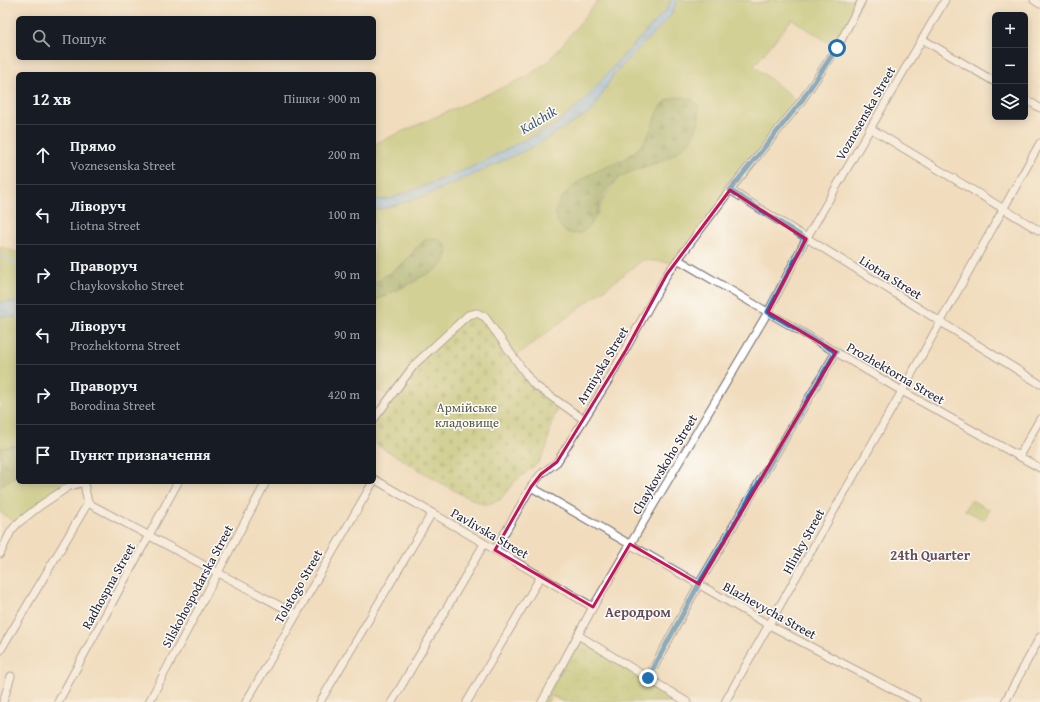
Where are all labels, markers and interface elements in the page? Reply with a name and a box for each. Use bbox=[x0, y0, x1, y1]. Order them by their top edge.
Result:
map controls bbox=[992, 12, 1028, 120]
button: + bbox=[992, 12, 1028, 48]
search box bbox=[16, 16, 376, 60]
icon: search bbox=[30, 27, 52, 49]
text: Пошук bbox=[62, 28, 106, 49]
route start bbox=[828, 39, 846, 57]
button: − bbox=[992, 48, 1028, 84]
street label: Voznesenska Street bbox=[831, 62, 900, 164]
button: layers bbox=[992, 84, 1028, 120]
text: 12 хв bbox=[32, 86, 71, 111]
text: Пішки · 900 m bbox=[283, 89, 360, 108]
water label: Kalchik bbox=[515, 101, 561, 139]
text: Прямо bbox=[70, 135, 116, 156]
icon: ahead bbox=[32, 144, 54, 166]
text: 200 m bbox=[328, 145, 360, 164]
text: Voznesenska Street bbox=[70, 156, 176, 175]
text: Ліворуч bbox=[70, 195, 126, 216]
icon: left bbox=[32, 204, 54, 226]
text: 100 m bbox=[328, 205, 360, 224]
text: Liotna Street bbox=[70, 216, 140, 235]
street label: Liotna Street bbox=[856, 251, 926, 304]
text: Праворуч bbox=[70, 255, 137, 276]
icon: right bbox=[32, 264, 54, 286]
text: 90 m bbox=[334, 265, 360, 284]
text: Chaykovskoho Street bbox=[70, 276, 184, 295]
text: Ліворуч bbox=[70, 315, 126, 336]
street label: Armiyska Street bbox=[572, 322, 633, 408]
icon: left bbox=[32, 324, 54, 346]
text: 90 m bbox=[334, 325, 360, 344]
text: Prozhektorna Street bbox=[70, 336, 180, 355]
street label: Prozhektorna Street bbox=[843, 338, 949, 409]
text: Праворуч bbox=[70, 375, 137, 396]
icon: right bbox=[32, 384, 54, 406]
text: 420 m bbox=[328, 385, 360, 404]
text: Borodina Street bbox=[70, 396, 156, 415]
park label: Армійське кладовище bbox=[435, 398, 499, 432]
street label: Chaykovskoho Street bbox=[627, 410, 702, 518]
icon: arrive bbox=[32, 444, 54, 466]
text: Пункт призначення bbox=[70, 444, 211, 465]
street label: Pavlivska Street bbox=[447, 503, 532, 564]
street label: Hlinky Street bbox=[778, 505, 829, 577]
street label: Silskohospodarska Street bbox=[157, 521, 238, 651]
street label: Radhospna Street bbox=[77, 539, 140, 633]
district label: 24th Quarter bbox=[890, 545, 971, 565]
street label: Tolstogo Street bbox=[270, 546, 327, 627]
street label: Blazhevycha Street bbox=[720, 577, 820, 644]
district label: Аеродром bbox=[605, 602, 671, 622]
route end bbox=[639, 669, 657, 687]

